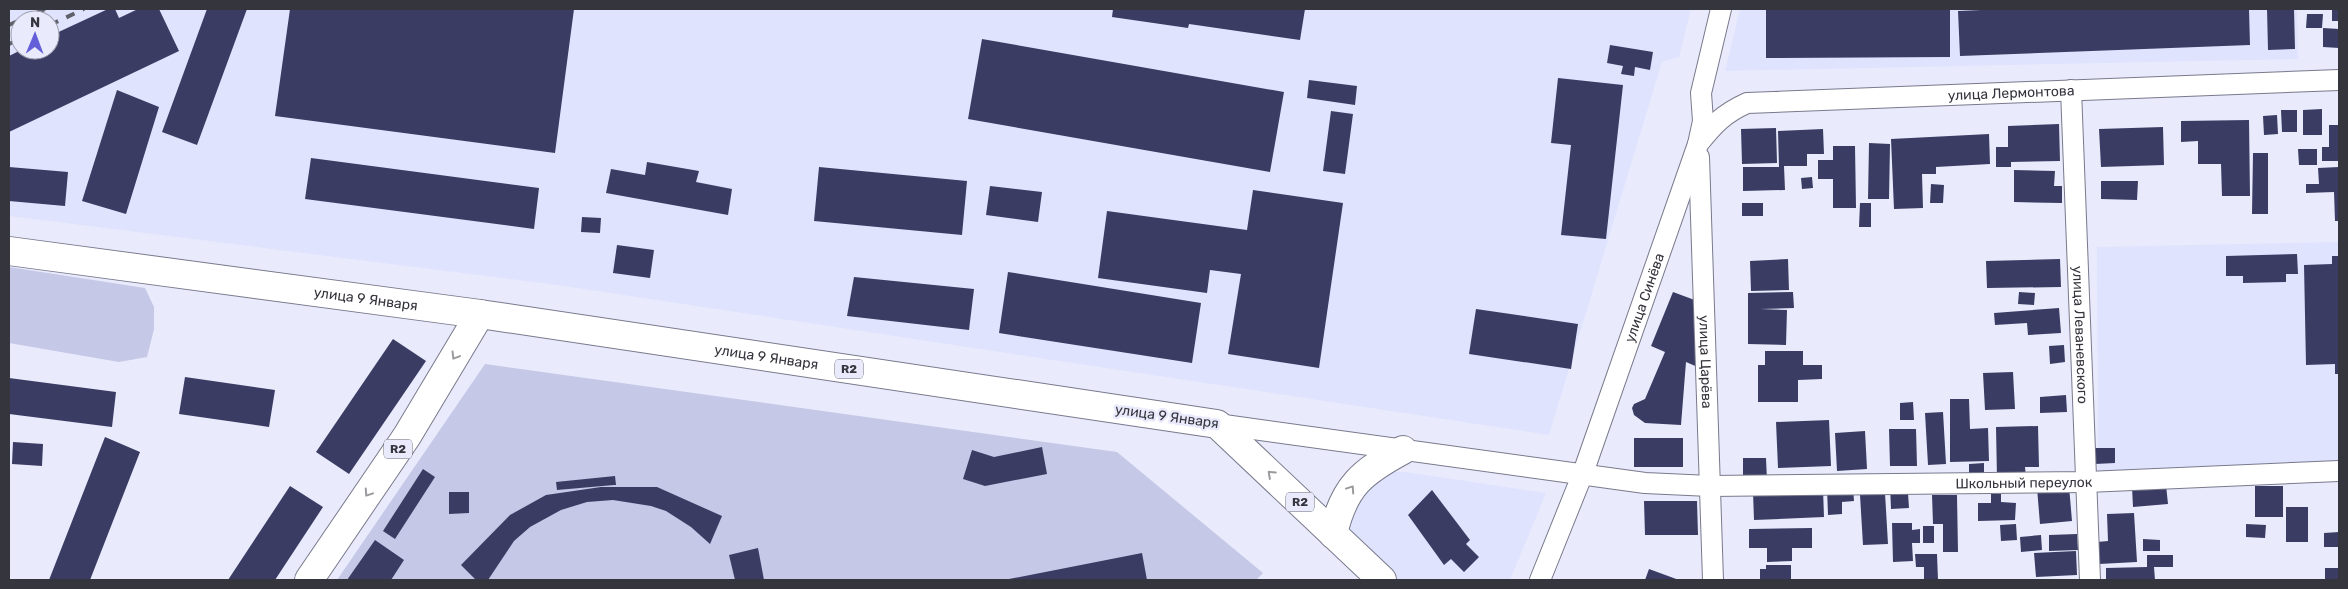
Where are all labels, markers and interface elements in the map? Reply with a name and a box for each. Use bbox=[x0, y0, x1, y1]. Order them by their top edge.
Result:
north arrow bbox=[10, 10, 60, 60]
text: N bbox=[30, 14, 40, 31]
street label: улица Лермонтова bbox=[1947, 82, 2075, 104]
street label: улица Синёва bbox=[1621, 251, 1668, 345]
street label: улица Леваневского bbox=[2069, 265, 2091, 404]
street label: улица 9 Января bbox=[313, 284, 419, 315]
street label: улица Царёва bbox=[1695, 315, 1715, 409]
street label: улица 9 Января bbox=[713, 341, 820, 373]
one-way arrow bbox=[452, 350, 462, 359]
road number: R2 bbox=[835, 359, 863, 378]
street label: улица 9 Января bbox=[1114, 401, 1220, 432]
road number: R2 bbox=[384, 439, 412, 458]
one-way arrow bbox=[1267, 471, 1276, 480]
street label: Школьный переулок bbox=[1955, 474, 2093, 492]
one-way arrow bbox=[1345, 485, 1354, 495]
one-way arrow bbox=[365, 487, 374, 497]
road number: R2 bbox=[1286, 492, 1314, 512]

